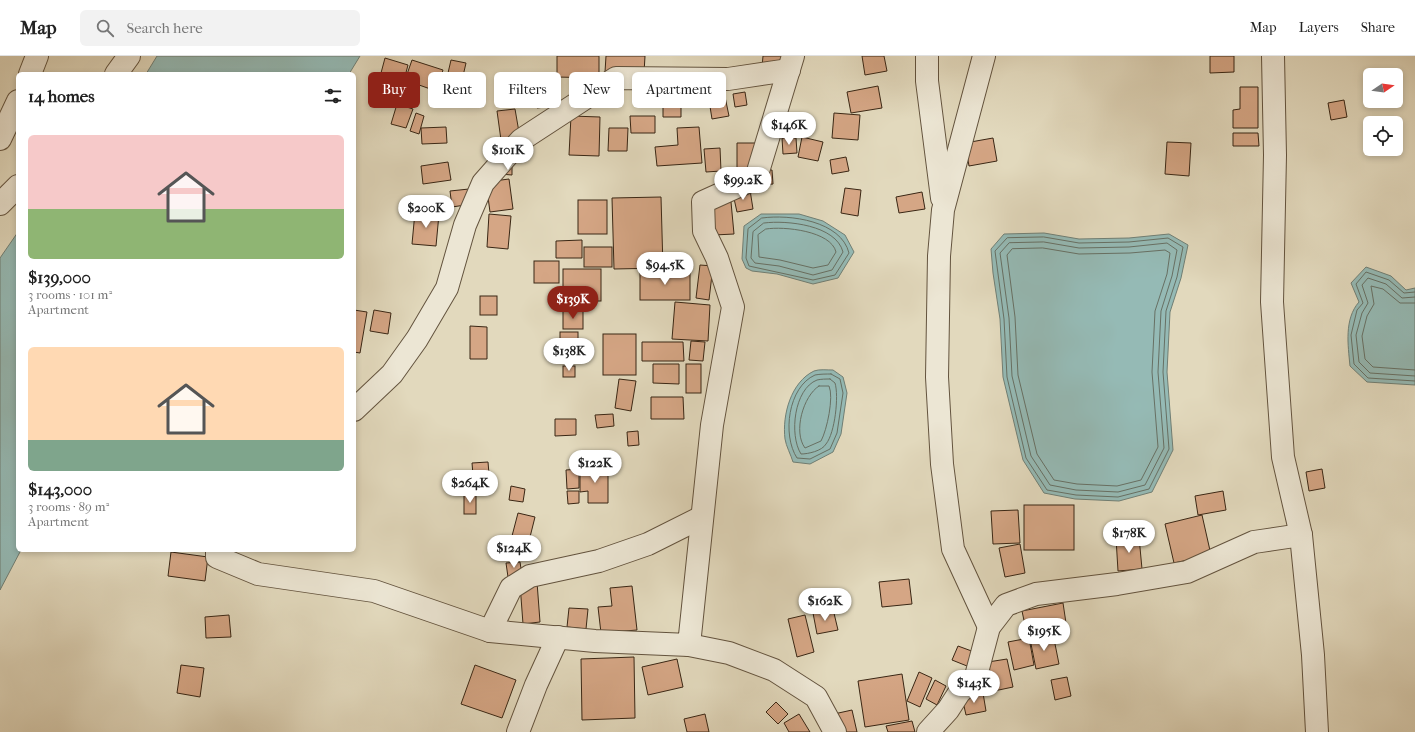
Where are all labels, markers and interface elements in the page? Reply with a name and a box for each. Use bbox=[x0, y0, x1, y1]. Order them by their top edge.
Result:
search box bbox=[80, 10, 360, 46]
text: Map bbox=[20, 17, 56, 39]
icon: search bbox=[94, 17, 116, 39]
text: Search here bbox=[126, 19, 203, 37]
text: Map bbox=[1250, 19, 1277, 36]
text: Layers bbox=[1299, 19, 1339, 36]
text: Share bbox=[1361, 19, 1395, 36]
north arrow bbox=[1363, 68, 1403, 108]
map controls bbox=[1363, 68, 1403, 156]
chip: Buy bbox=[368, 72, 420, 108]
chip: Rent bbox=[428, 72, 486, 108]
chip: Filters bbox=[494, 72, 561, 108]
chip: New bbox=[569, 72, 624, 108]
chip: Apartment bbox=[632, 72, 726, 108]
icon: filters bbox=[322, 85, 344, 107]
text: 14 homes bbox=[28, 86, 95, 106]
pin: $146K bbox=[761, 112, 817, 146]
button: locate bbox=[1363, 116, 1403, 156]
text: $146K bbox=[771, 117, 807, 132]
pin: $101K bbox=[480, 137, 536, 171]
text: $101K bbox=[492, 142, 524, 157]
icon: home bbox=[150, 161, 222, 233]
pin: $99.2K bbox=[710, 167, 776, 201]
text: $99.2K bbox=[723, 172, 763, 187]
pin: $200K bbox=[398, 195, 454, 229]
text: $200K bbox=[407, 200, 445, 215]
pin: $94.5K bbox=[632, 252, 698, 286]
text: $94.5K bbox=[646, 257, 684, 272]
text: $139,000 bbox=[28, 267, 91, 287]
pin: $139K bbox=[545, 286, 601, 320]
text: 3 rooms · 101 m² bbox=[28, 287, 112, 302]
text: $139K bbox=[556, 291, 590, 306]
text: Apartment bbox=[28, 302, 89, 317]
pin: $138K bbox=[541, 338, 597, 372]
text: $138K bbox=[552, 343, 586, 358]
icon: home bbox=[150, 373, 222, 445]
pin: $122K bbox=[567, 450, 623, 484]
text: $122K bbox=[578, 455, 612, 470]
pin: $264K bbox=[442, 470, 498, 504]
text: $264K bbox=[451, 475, 489, 490]
text: $143,000 bbox=[28, 479, 92, 499]
text: 3 rooms · 89 m² bbox=[28, 499, 109, 514]
text: Apartment bbox=[28, 514, 89, 529]
pin: $178K bbox=[1101, 520, 1157, 554]
text: $178K bbox=[1112, 525, 1146, 540]
pin: $124K bbox=[486, 535, 542, 569]
text: $124K bbox=[496, 540, 532, 555]
pin: $162K bbox=[797, 588, 853, 622]
text: $162K bbox=[808, 593, 842, 608]
pin: $195K bbox=[1016, 618, 1072, 652]
text: $195K bbox=[1027, 623, 1061, 638]
pin: $143K bbox=[946, 670, 1002, 704]
text: $143K bbox=[957, 675, 991, 690]

